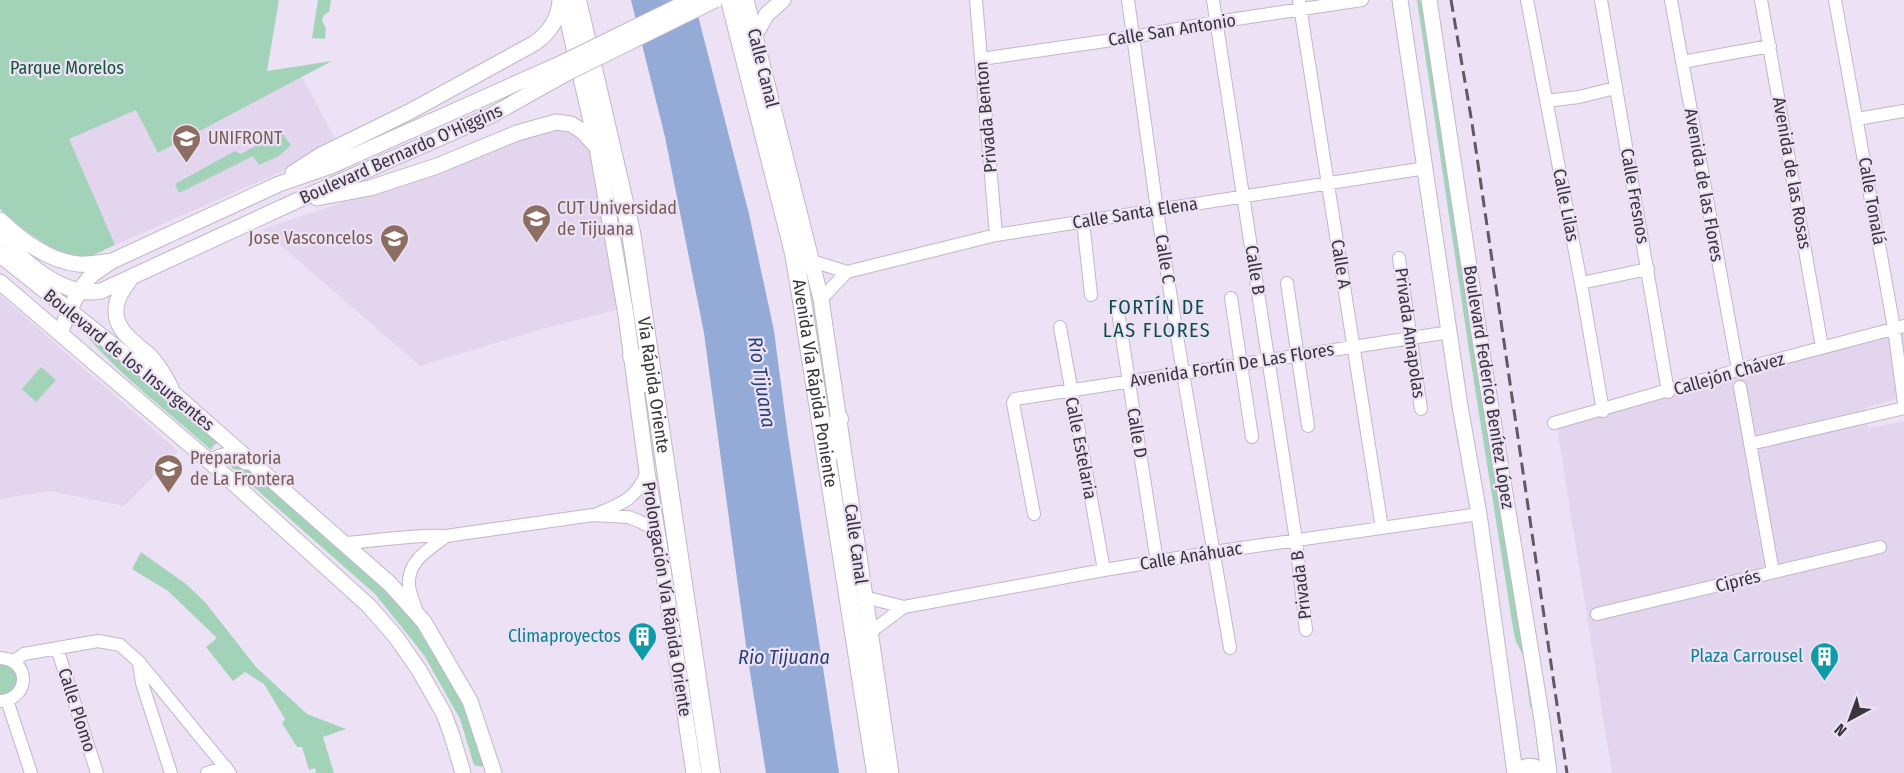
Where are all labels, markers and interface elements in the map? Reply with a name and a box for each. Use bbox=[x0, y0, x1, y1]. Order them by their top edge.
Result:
street label: Calle San Antonio bbox=[1107, 9, 1237, 51]
street label: Calle Canal bbox=[743, 26, 784, 110]
park label: Parque Morelos bbox=[10, 57, 124, 79]
street label: Privada Benton bbox=[970, 60, 1002, 174]
street label: Avenida de las Rosas bbox=[1768, 95, 1816, 251]
street label: Boulevard Bernardo O'Higgins bbox=[296, 99, 506, 209]
street label: Avenida de las Flores bbox=[1680, 107, 1728, 264]
school or university icon: UNIFRONT bbox=[171, 122, 203, 164]
place label: UNIFRONT bbox=[208, 127, 283, 149]
street label: Calle Fresnos bbox=[1616, 147, 1654, 246]
street label: Calle Tonalá bbox=[1853, 155, 1891, 247]
street label: Calle Lilas bbox=[1548, 167, 1584, 244]
street label: Calle Santa Elena bbox=[1071, 192, 1199, 234]
place label: CUT Universidad de Tijuana bbox=[557, 197, 677, 240]
school or university icon: CUT Universidad de Tijuana bbox=[520, 202, 552, 244]
school or university icon: Jose Vasconcelos bbox=[378, 222, 410, 264]
place label: Jose Vasconcelos bbox=[249, 227, 373, 249]
street label: Calle C bbox=[1150, 233, 1180, 285]
street label: Calle A bbox=[1326, 238, 1356, 291]
street label: Calle B bbox=[1240, 244, 1270, 297]
street label: Boulevard Federico Benítez López bbox=[1459, 264, 1519, 510]
street label: Privada Amapolas bbox=[1390, 266, 1430, 400]
street label: Avenida Vía Rápida Poniente bbox=[788, 278, 842, 489]
street label: Boulevard de los Insurgentes bbox=[39, 284, 219, 436]
district label: FORTÍN DE LAS FLORES bbox=[1103, 295, 1211, 342]
street label: Vía Rápida Oriente bbox=[633, 316, 675, 455]
water label: Río Tijuana bbox=[743, 335, 781, 429]
street label: Avenida Fortín De Las Flores bbox=[1128, 338, 1336, 392]
street label: Callejón Chávez bbox=[1671, 348, 1787, 400]
street label: Calle Estelaria bbox=[1060, 395, 1102, 501]
street label: Calle D bbox=[1122, 406, 1152, 460]
place label: Preparatoria de La Frontera bbox=[190, 447, 295, 490]
school or university icon: Preparatoria de La Frontera bbox=[153, 452, 185, 494]
street label: Prolongación Vía Rápida Oriente bbox=[638, 480, 696, 718]
street label: Calle Canal bbox=[839, 502, 873, 586]
street label: Calle Anáhuac bbox=[1138, 537, 1244, 575]
street label: Privada B bbox=[1286, 549, 1316, 621]
street label: Ciprés bbox=[1713, 565, 1763, 597]
building icon: Climaproyectos bbox=[626, 620, 658, 662]
place label: Climaproyectos bbox=[508, 625, 621, 647]
building icon: Plaza Carrousel bbox=[1808, 640, 1840, 682]
water label: Rio Tijuana bbox=[738, 645, 830, 669]
place label: Plaza Carrousel bbox=[1690, 645, 1803, 667]
street label: Calle Plomo bbox=[53, 665, 101, 755]
north arrow bbox=[1820, 689, 1880, 749]
text: N bbox=[1831, 720, 1850, 740]

